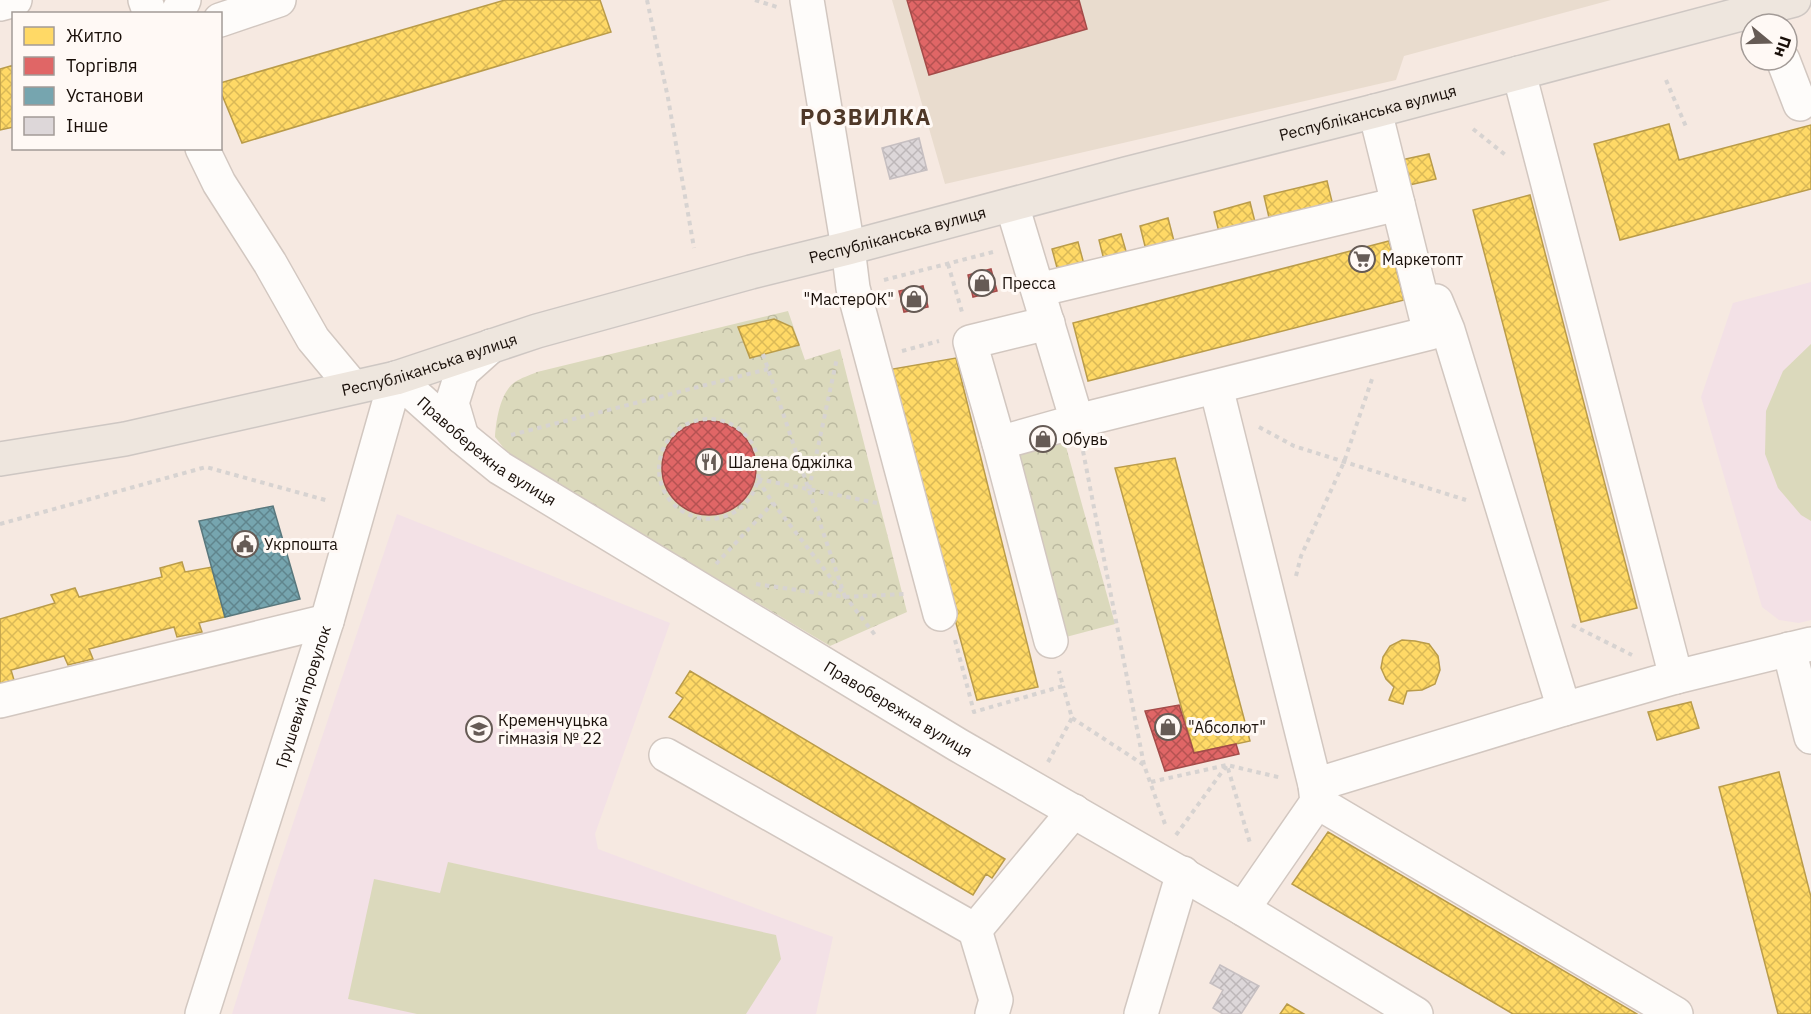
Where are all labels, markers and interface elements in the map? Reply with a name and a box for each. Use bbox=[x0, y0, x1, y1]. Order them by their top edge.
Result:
legend bbox=[12, 12, 222, 150]
north arrow bbox=[1739, 12, 1799, 72]
text: Житло bbox=[66, 24, 122, 47]
text: Пн bbox=[1770, 34, 1796, 60]
text: Торгівля bbox=[66, 54, 138, 77]
street label: Республіканська вулиця bbox=[1277, 80, 1459, 145]
text: Установи bbox=[66, 84, 144, 107]
district label: РОЗВИЛКА bbox=[800, 102, 932, 131]
text: Інше bbox=[66, 114, 108, 137]
street label: Республіканська вулиця bbox=[807, 202, 988, 267]
supermarket icon: Маркетопт bbox=[1347, 244, 1377, 274]
place label: Маркетопт bbox=[1382, 249, 1463, 269]
shop icon: Пресса bbox=[967, 268, 997, 298]
place label: Пресса bbox=[1002, 273, 1056, 293]
shop icon: "МастерОК" bbox=[899, 284, 929, 314]
place label: "МастерОК" bbox=[803, 289, 894, 309]
street label: Республіканська вулиця bbox=[339, 328, 520, 400]
street label: Правобережна вулиця bbox=[413, 392, 560, 510]
shop icon: Обувь bbox=[1028, 424, 1058, 454]
place label: Обувь bbox=[1062, 429, 1108, 449]
restaurant icon: Шалена бджілка bbox=[694, 447, 724, 477]
place label: Шалена бджілка bbox=[728, 452, 853, 472]
public building icon: Укрпошта bbox=[230, 529, 260, 559]
place label: Укрпошта bbox=[264, 534, 338, 554]
street label: Грушевий провулок bbox=[271, 623, 335, 770]
street label: Правобережна вулиця bbox=[820, 656, 976, 761]
place label: Кременчуцька гімназія № 22 bbox=[498, 710, 608, 748]
shop icon: "Абсолют" bbox=[1153, 712, 1183, 742]
school or university icon: Кременчуцька гімназія № 22 bbox=[464, 714, 494, 744]
place label: "Абсолют" bbox=[1188, 717, 1266, 737]

